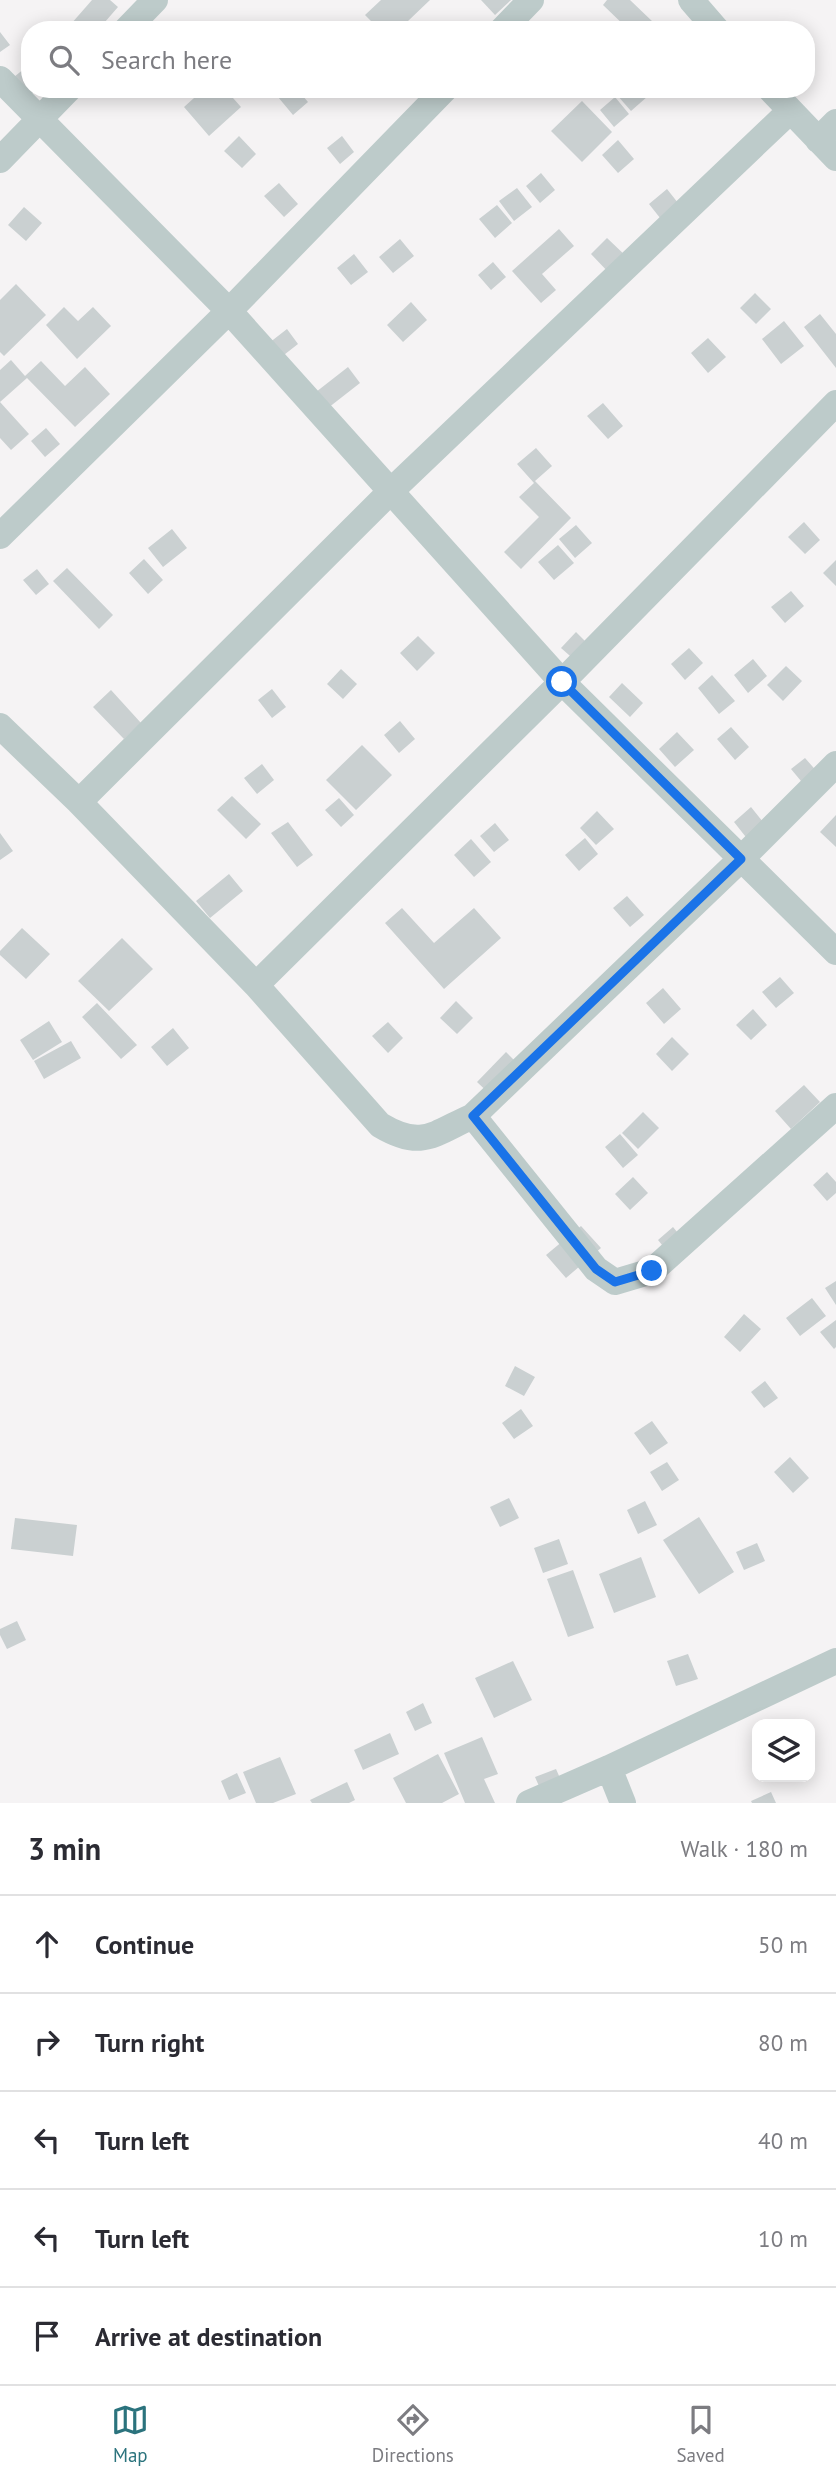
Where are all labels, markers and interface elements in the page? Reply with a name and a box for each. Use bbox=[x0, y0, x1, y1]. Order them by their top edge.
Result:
search box bbox=[21, 21, 815, 98]
icon: search bbox=[45, 41, 83, 79]
text: Search here bbox=[101, 43, 232, 76]
route start bbox=[546, 666, 577, 697]
route end bbox=[636, 1255, 667, 1286]
map controls bbox=[752, 1719, 815, 1782]
button: layers bbox=[752, 1719, 815, 1782]
text: 3 min bbox=[28, 1829, 101, 1868]
text: Walk · 180 m bbox=[681, 1834, 808, 1863]
icon: ahead bbox=[28, 1925, 66, 1963]
text: Continue bbox=[95, 1928, 194, 1961]
text: 50 m bbox=[758, 1930, 808, 1959]
icon: right bbox=[28, 2023, 66, 2061]
text: Turn right bbox=[95, 2026, 204, 2059]
text: 80 m bbox=[758, 2028, 808, 2057]
icon: left bbox=[28, 2121, 66, 2159]
text: Turn left bbox=[95, 2124, 189, 2157]
text: 40 m bbox=[758, 2126, 808, 2155]
icon: left bbox=[28, 2219, 66, 2257]
text: Turn left bbox=[95, 2222, 189, 2255]
text: 10 m bbox=[758, 2224, 808, 2253]
icon: arrive bbox=[28, 2317, 66, 2355]
text: Arrive at destination bbox=[95, 2320, 322, 2353]
tab: Map bbox=[111, 2401, 149, 2467]
tab: Directions bbox=[372, 2401, 454, 2467]
tab: Saved bbox=[676, 2401, 725, 2467]

